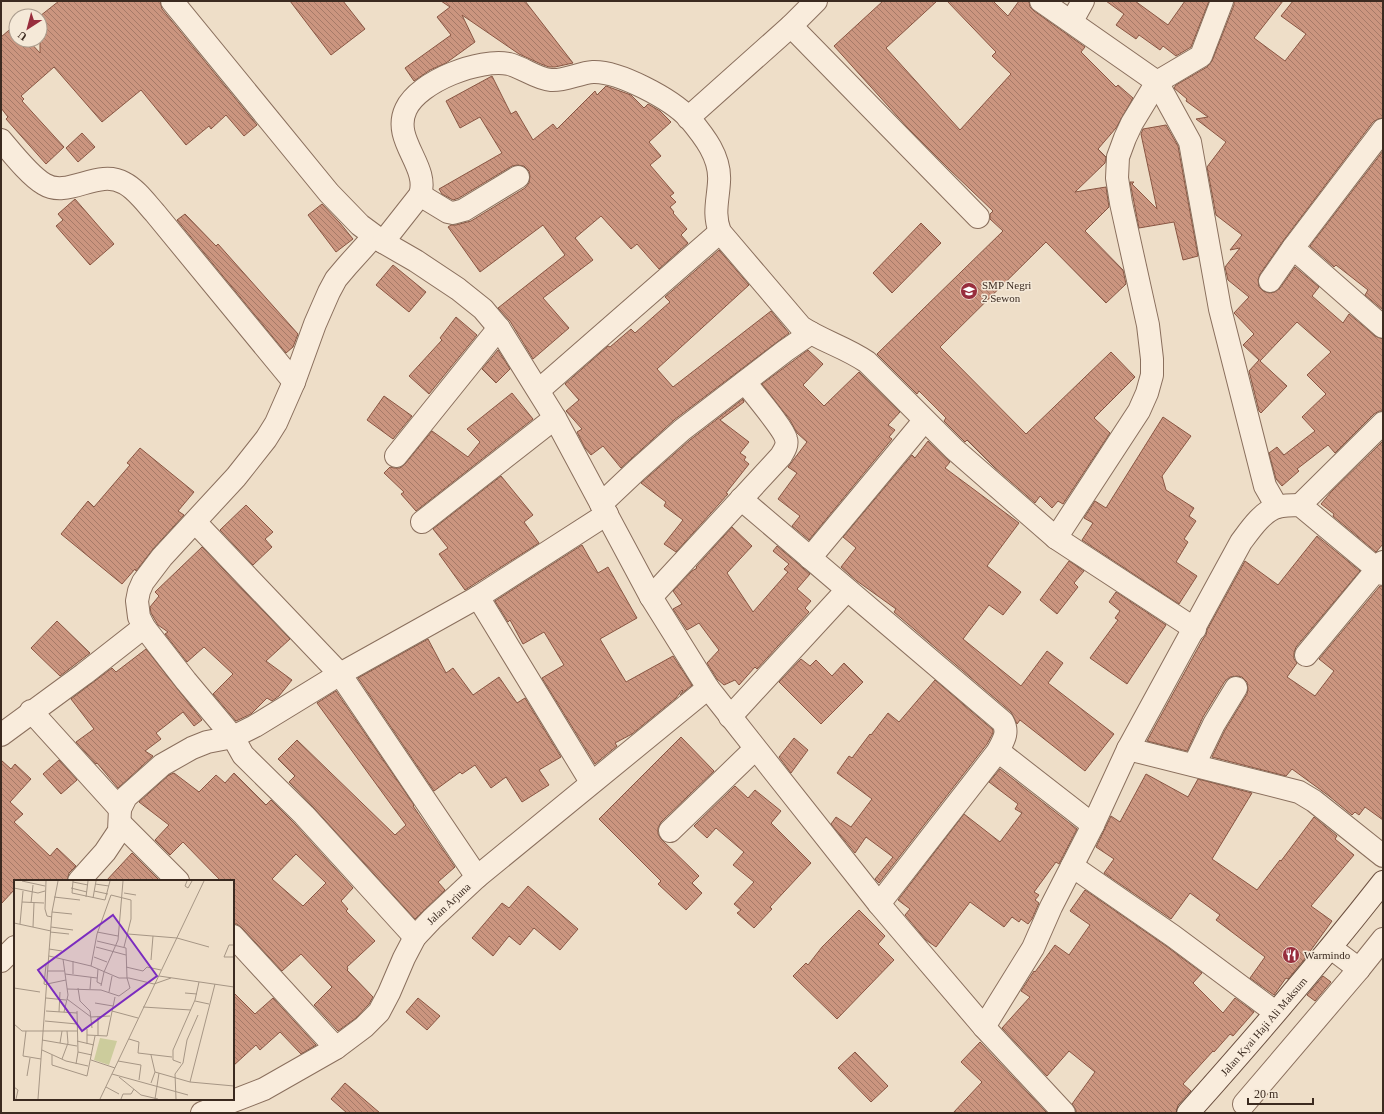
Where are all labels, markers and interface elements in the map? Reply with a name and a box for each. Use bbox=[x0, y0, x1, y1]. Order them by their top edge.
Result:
north arrow bbox=[8, 8, 48, 48]
text: U bbox=[15, 29, 29, 43]
place label: SMP Negri 2 Sewon bbox=[982, 279, 1031, 304]
school or university icon: SMP Negri 2 Sewon bbox=[959, 281, 979, 301]
inset map bbox=[14, 880, 234, 1100]
street label: Jalan Arjuna bbox=[424, 880, 473, 927]
restaurant icon: Warmindo bbox=[1281, 945, 1301, 965]
place label: Warmindo bbox=[1304, 949, 1351, 961]
street label: Jalan Kyai Haji Ali Maksum bbox=[1218, 974, 1310, 1078]
scale bar bbox=[1248, 1080, 1313, 1106]
text: 20 m bbox=[1254, 1087, 1279, 1101]

